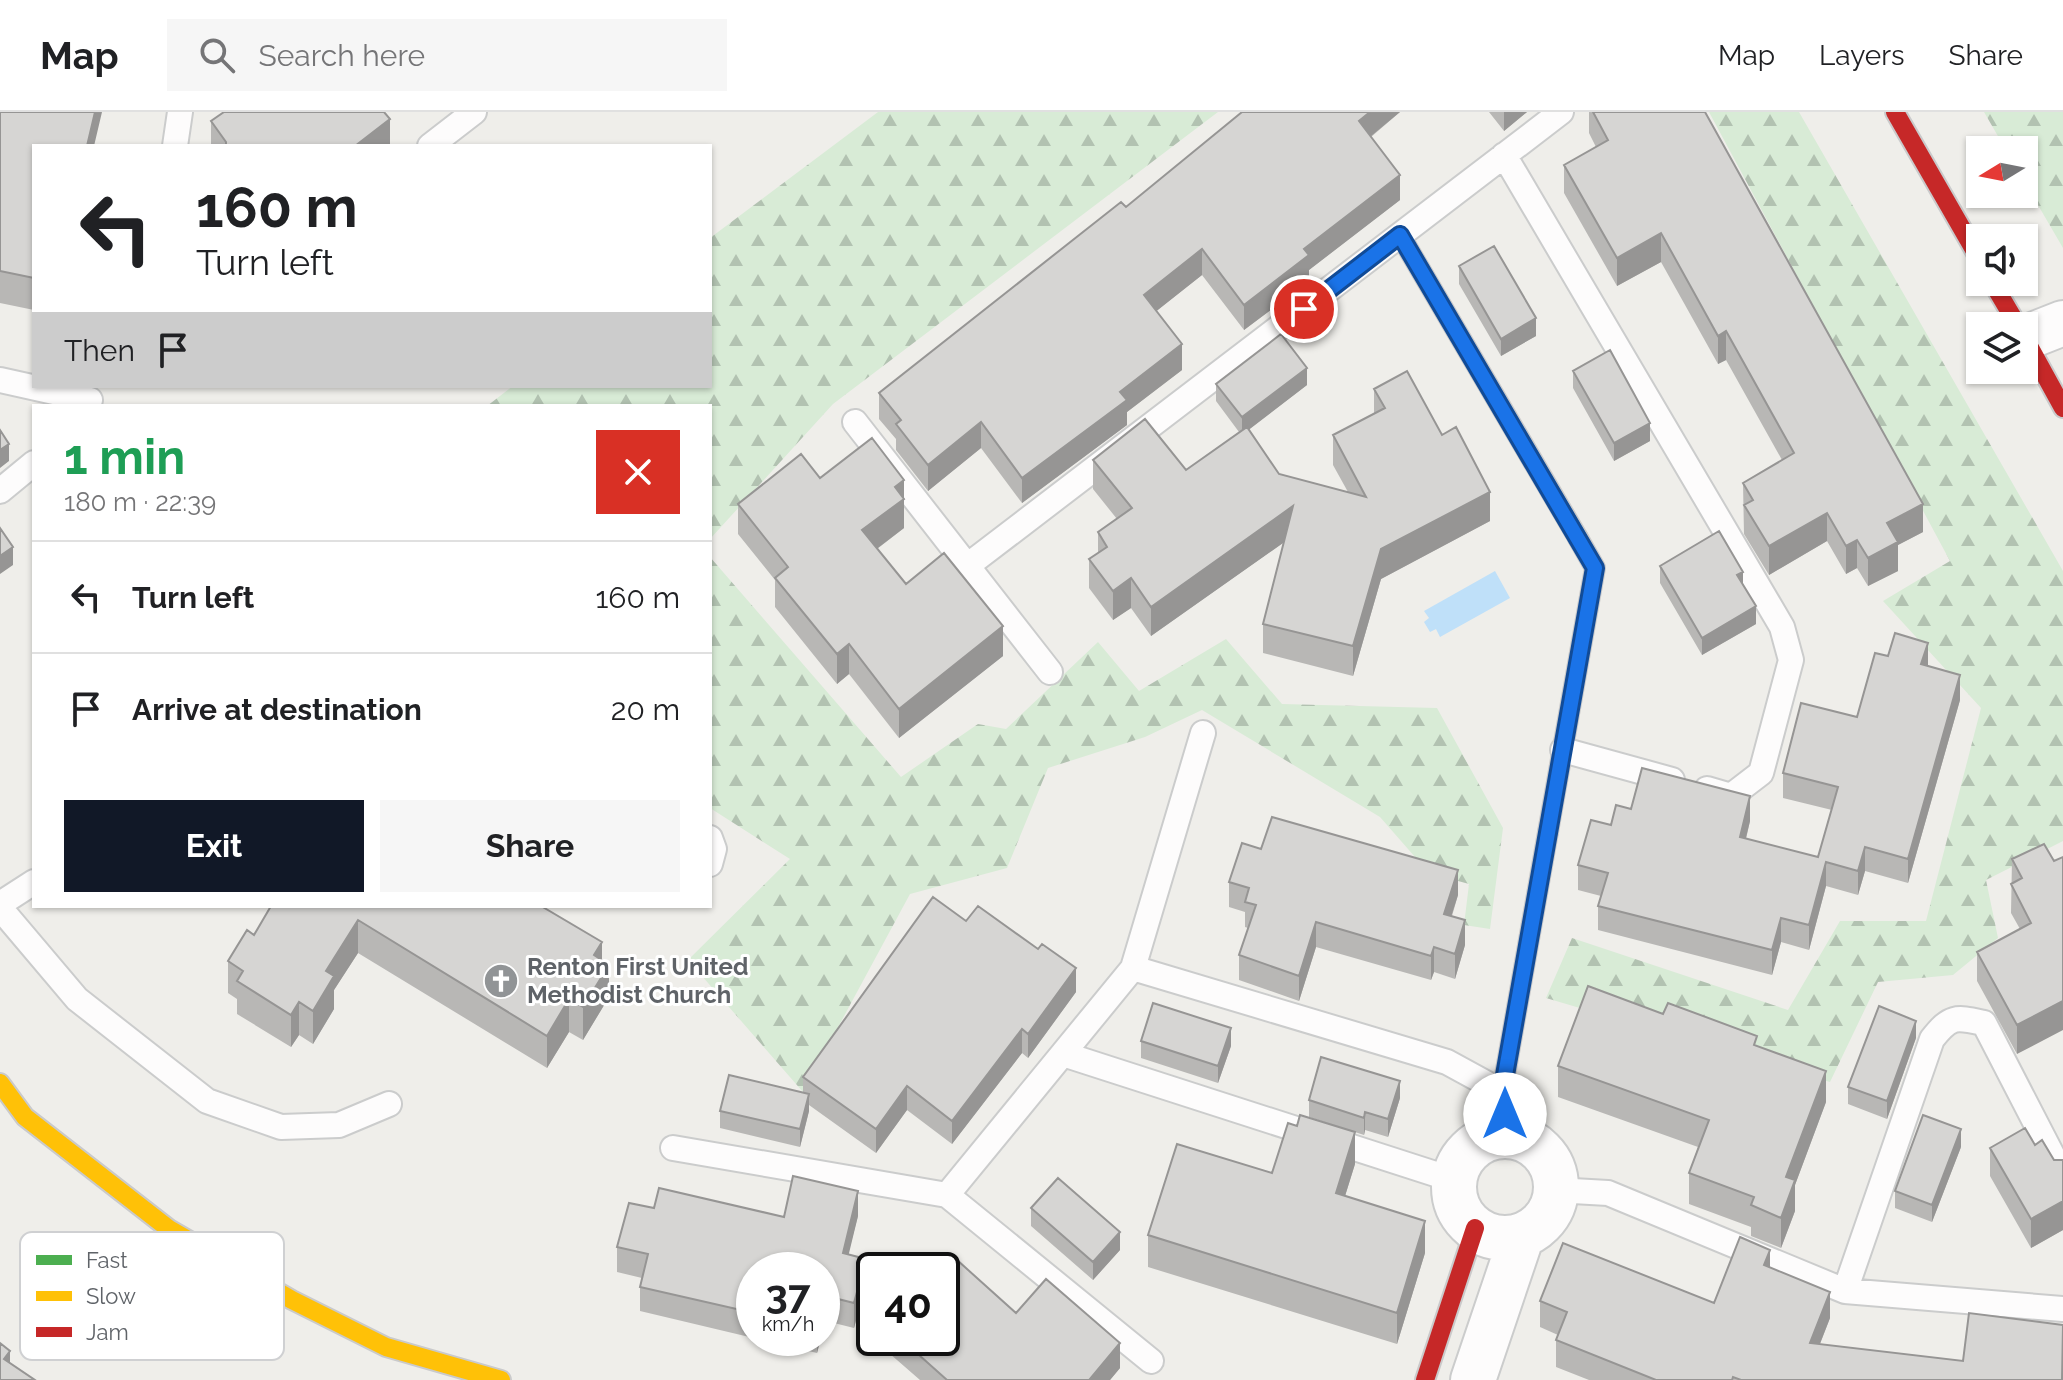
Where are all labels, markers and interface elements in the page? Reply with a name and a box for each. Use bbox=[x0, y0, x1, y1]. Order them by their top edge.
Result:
search box bbox=[167, 19, 727, 91]
text: Map bbox=[40, 33, 119, 78]
icon: search bbox=[195, 33, 239, 77]
text: Search here bbox=[259, 38, 425, 73]
text: Map bbox=[1718, 39, 1775, 72]
text: Layers bbox=[1819, 39, 1905, 72]
text: Share bbox=[1949, 39, 2023, 72]
north arrow bbox=[1966, 136, 2038, 208]
map controls bbox=[1966, 136, 2038, 384]
text: 160 m bbox=[196, 174, 358, 240]
icon: left bbox=[64, 176, 168, 280]
button: sound bbox=[1966, 224, 2038, 296]
text: Turn left bbox=[196, 241, 334, 283]
pin bbox=[1270, 275, 1338, 343]
icon: arrive bbox=[1282, 287, 1326, 331]
button: layers bbox=[1966, 312, 2038, 384]
icon: arrive bbox=[151, 328, 195, 372]
text: Then bbox=[64, 333, 135, 368]
text: 1 min bbox=[64, 429, 185, 485]
button: close bbox=[596, 430, 680, 514]
text: 180 m · 22:39 bbox=[64, 487, 216, 517]
icon: left bbox=[64, 575, 108, 619]
text: Turn left bbox=[132, 580, 254, 615]
text: 160 m bbox=[595, 580, 680, 615]
icon: arrive bbox=[64, 687, 108, 731]
text: Arrive at destination bbox=[132, 692, 422, 727]
text: 20 m bbox=[611, 692, 680, 727]
button: Exit bbox=[64, 800, 364, 892]
button: Share bbox=[380, 800, 680, 892]
place label: Renton First United Methodist Church bbox=[527, 952, 748, 1009]
church icon: Renton First United Methodist Church bbox=[482, 962, 520, 1000]
position arrow bbox=[1463, 1072, 1547, 1156]
legend bbox=[20, 1232, 284, 1360]
text: Fast bbox=[86, 1247, 128, 1273]
speed limit sign: 40 bbox=[856, 1252, 960, 1356]
text: 37 bbox=[766, 1270, 810, 1317]
text: Slow bbox=[86, 1283, 136, 1309]
text: km/h bbox=[762, 1312, 814, 1336]
text: Jam bbox=[86, 1319, 129, 1345]

